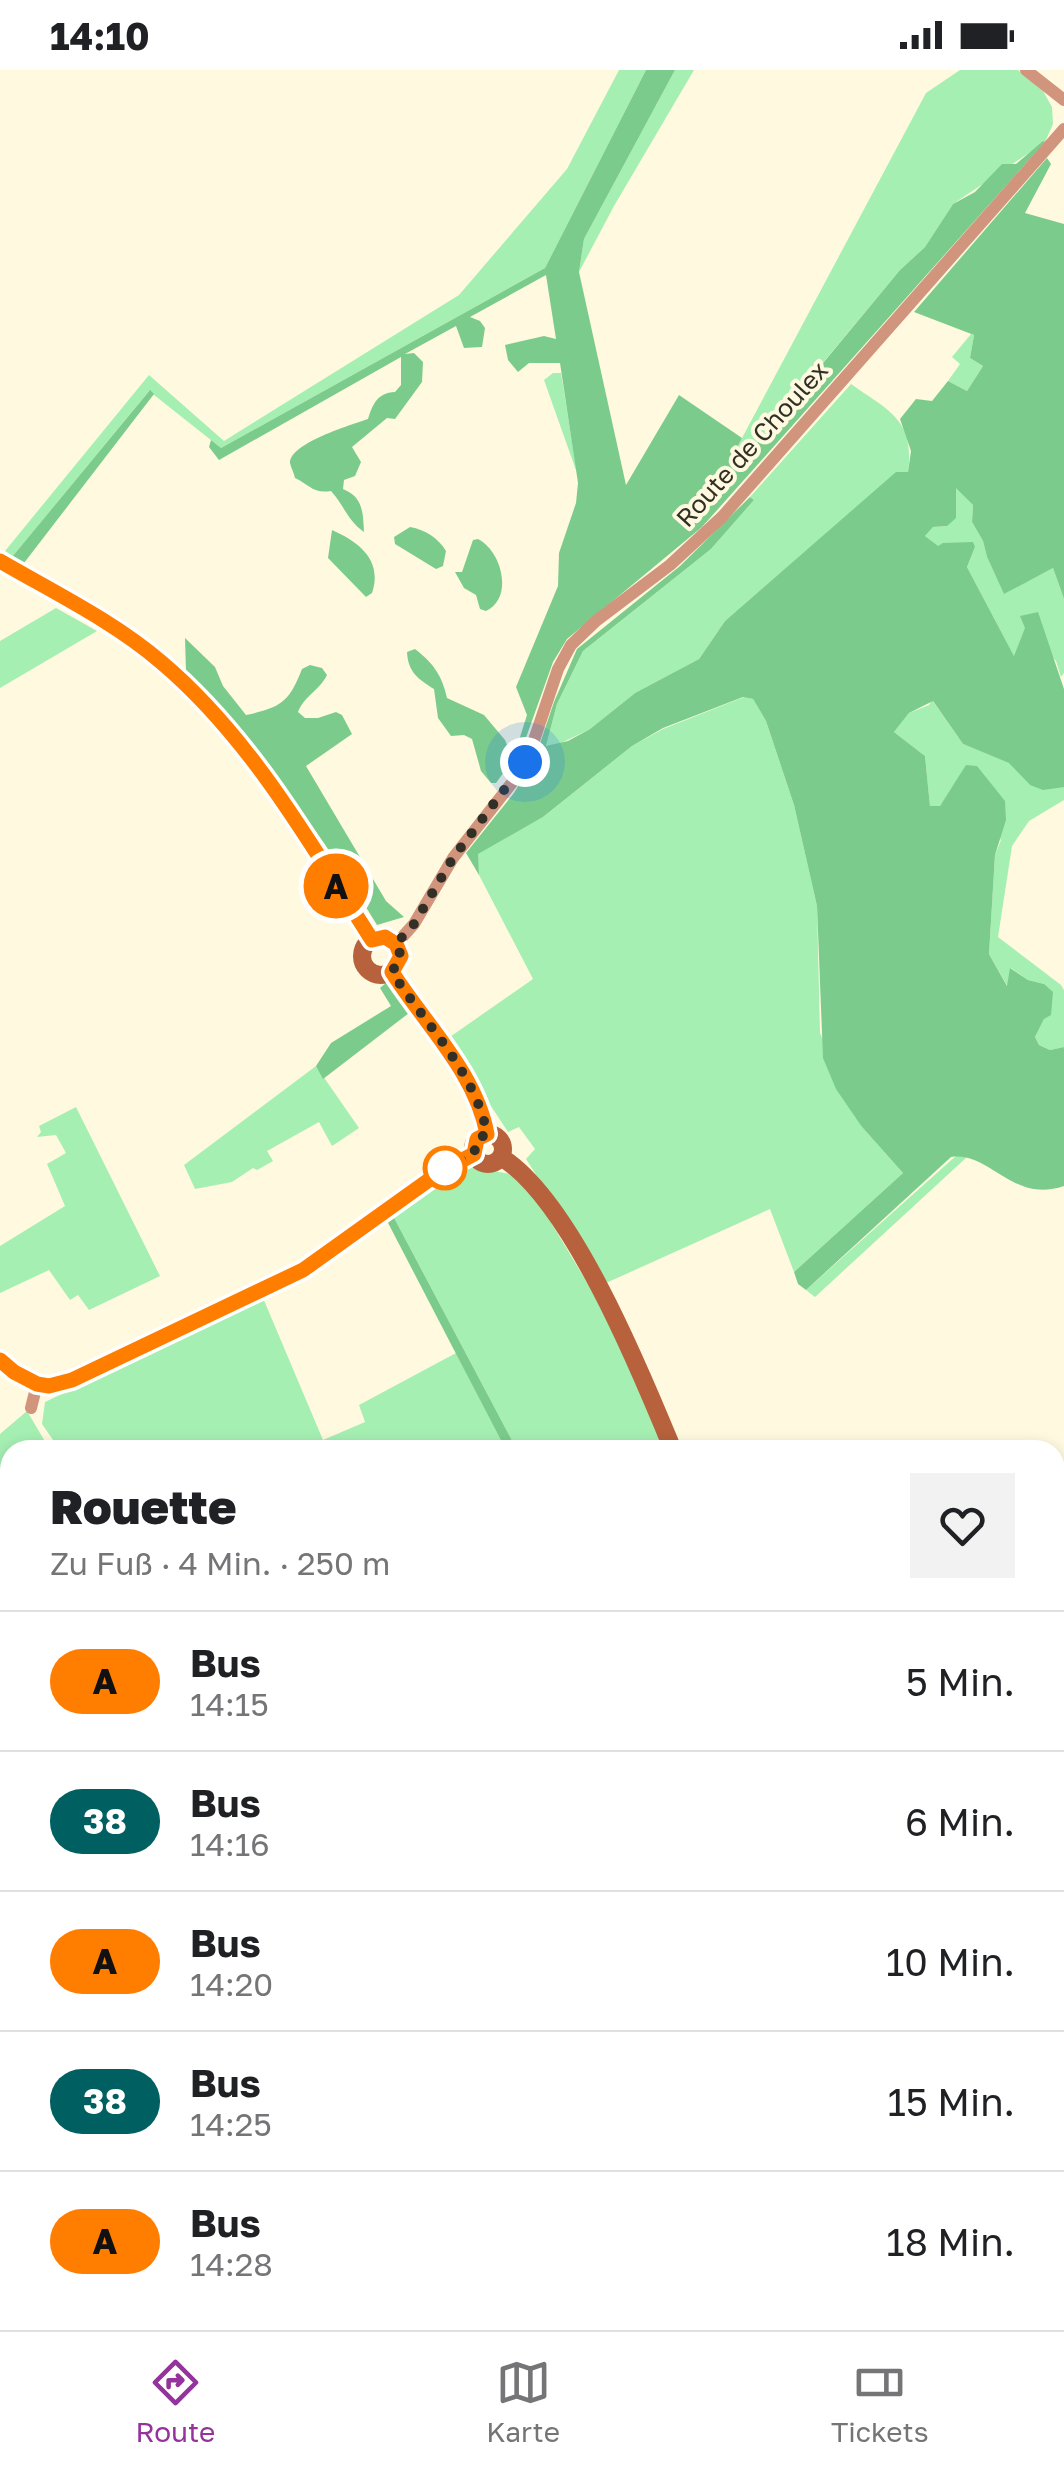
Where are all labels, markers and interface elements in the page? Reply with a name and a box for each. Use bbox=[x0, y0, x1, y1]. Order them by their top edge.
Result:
text: 14:10 bbox=[50, 13, 150, 58]
street label: Route de Choulex bbox=[669, 354, 834, 533]
your location bbox=[500, 737, 550, 787]
line badge: A bbox=[304, 854, 368, 918]
text: A bbox=[324, 865, 348, 907]
unlabelled marker bbox=[424, 1147, 466, 1189]
button: heart bbox=[910, 1473, 1015, 1578]
text: Rouette bbox=[50, 1477, 237, 1535]
text: Zu Fuß · 4 Min. · 250 m bbox=[50, 1544, 390, 1582]
text: Bus bbox=[190, 1640, 261, 1685]
text: 5 Min. bbox=[906, 1659, 1015, 1704]
text: A bbox=[93, 1660, 117, 1702]
text: 14:15 bbox=[190, 1685, 269, 1723]
text: Bus bbox=[190, 1780, 261, 1825]
text: 6 Min. bbox=[905, 1799, 1015, 1844]
text: 38 bbox=[83, 1800, 127, 1842]
text: 14:16 bbox=[190, 1825, 270, 1863]
text: Bus bbox=[190, 1920, 261, 1965]
text: 10 Min. bbox=[886, 1939, 1015, 1984]
text: A bbox=[93, 1940, 117, 1982]
text: 14:20 bbox=[190, 1965, 273, 2003]
text: Bus bbox=[190, 2060, 261, 2105]
text: 15 Min. bbox=[887, 2079, 1015, 2124]
text: 38 bbox=[83, 2080, 127, 2122]
text: 14:25 bbox=[190, 2105, 272, 2143]
text: Bus bbox=[190, 2200, 261, 2245]
text: 18 Min. bbox=[886, 2219, 1015, 2264]
text: A bbox=[93, 2220, 117, 2262]
text: 14:28 bbox=[190, 2245, 273, 2283]
tab: Route bbox=[135, 2355, 215, 2448]
tab: Karte bbox=[486, 2355, 560, 2448]
tab: Tickets bbox=[831, 2355, 929, 2448]

